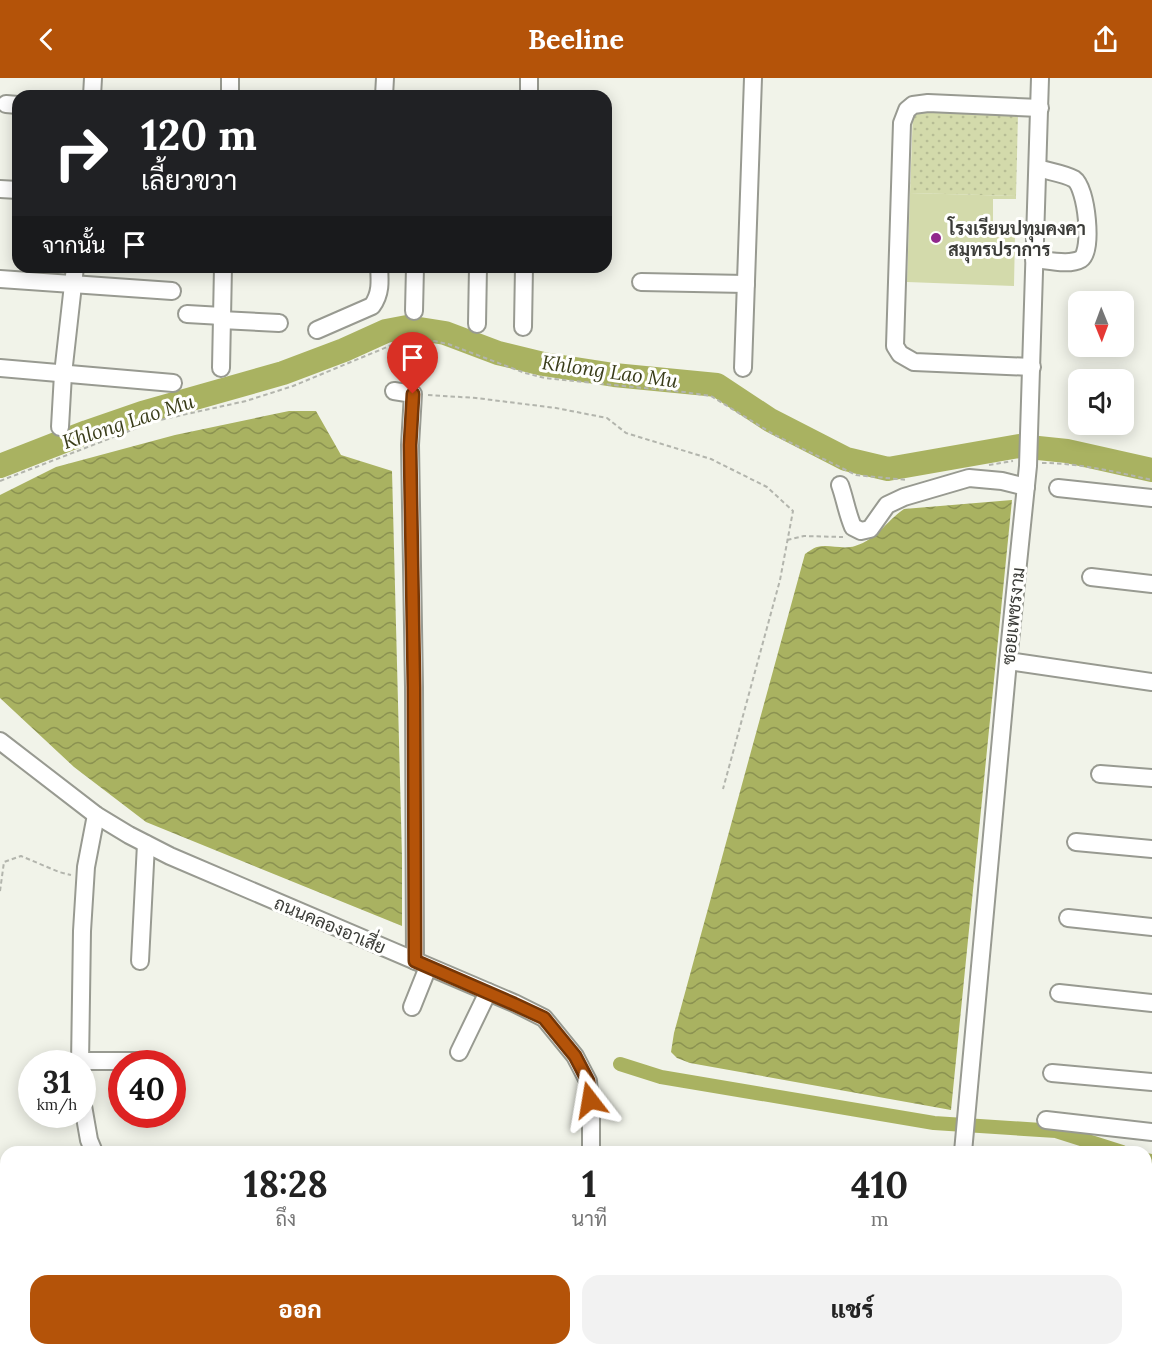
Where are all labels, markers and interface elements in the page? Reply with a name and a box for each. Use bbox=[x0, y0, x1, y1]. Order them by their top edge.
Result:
text: Beeline bbox=[528, 22, 624, 56]
icon: back bbox=[30, 23, 63, 56]
icon: share bbox=[1089, 23, 1122, 56]
text: 120 m bbox=[141, 108, 257, 162]
icon: right bbox=[42, 114, 120, 192]
text: เลี้ยวขวา bbox=[141, 163, 237, 197]
place label: โรงเรียนปทุมคงคา สมุทรปราการ bbox=[947, 216, 1086, 264]
icon: arrive bbox=[118, 228, 151, 261]
text: จากนั้น bbox=[42, 231, 106, 259]
marker: โรงเรียนปทุมคงคา สมุทรปราการ bbox=[929, 231, 943, 245]
north arrow bbox=[1068, 291, 1134, 357]
map controls bbox=[1068, 291, 1134, 435]
pin bbox=[387, 332, 438, 394]
icon: arrive bbox=[396, 341, 429, 374]
water label: Khlong Lao Mu bbox=[540, 349, 680, 393]
button: sound bbox=[1068, 369, 1134, 435]
water label: Khlong Lao Mu bbox=[59, 388, 197, 454]
street label: ซอยเพชรงาม bbox=[996, 566, 1030, 666]
street label: ถนนคลองอาเสี่ย bbox=[271, 887, 391, 959]
speed limit sign: 40 bbox=[108, 1050, 186, 1128]
text: 31 bbox=[43, 1063, 71, 1101]
position arrow bbox=[558, 1068, 622, 1132]
text: km/h bbox=[37, 1095, 77, 1114]
text: 18:28 bbox=[244, 1161, 328, 1207]
text: 1 bbox=[582, 1161, 597, 1207]
text: 410 bbox=[851, 1162, 908, 1208]
text: ถึง bbox=[275, 1206, 296, 1231]
text: นาที bbox=[572, 1206, 607, 1231]
text: m bbox=[871, 1206, 889, 1231]
button: ออก bbox=[30, 1275, 570, 1344]
button: แชร์ bbox=[582, 1275, 1122, 1344]

